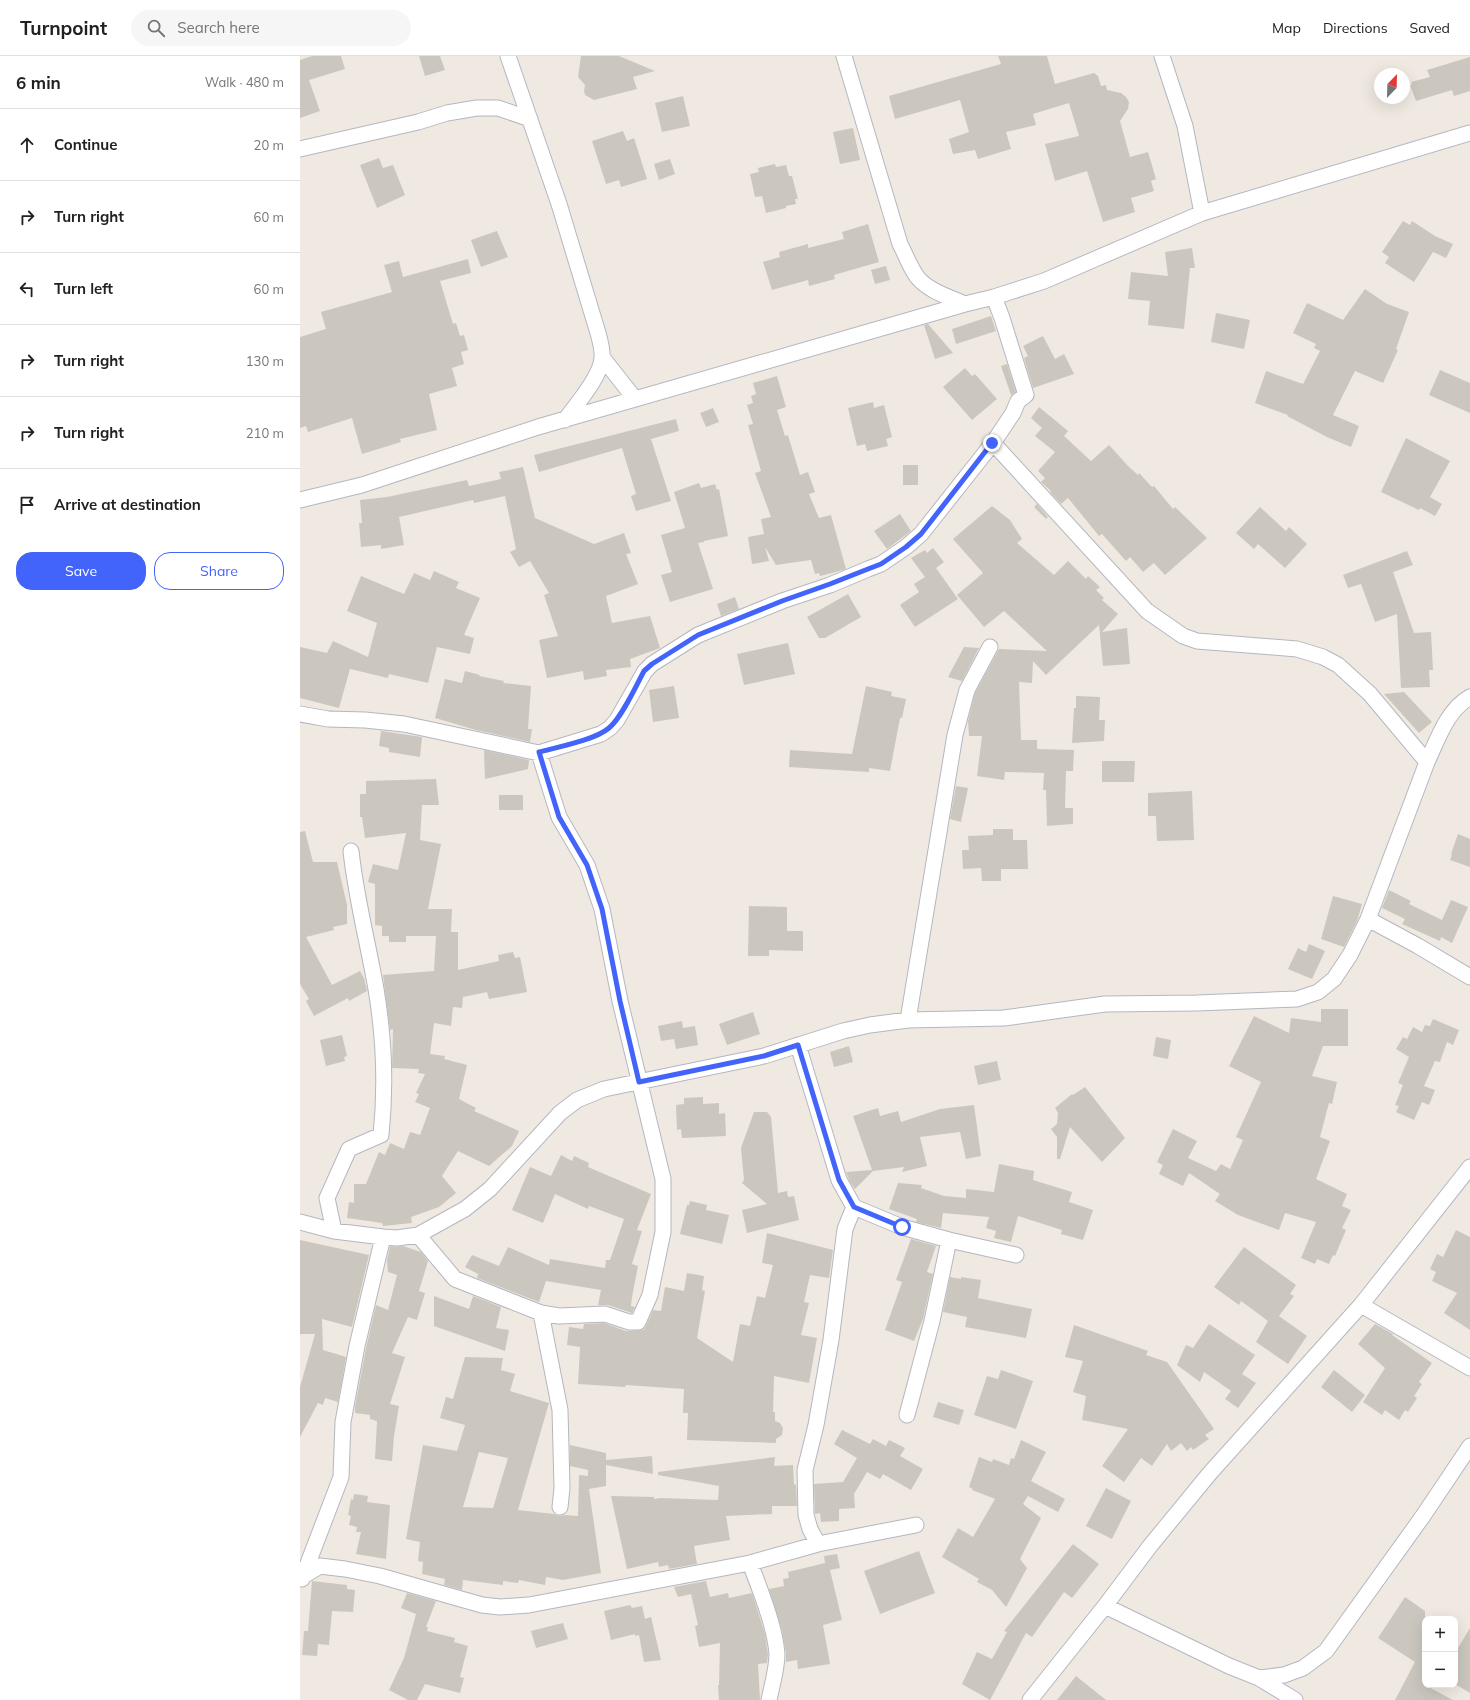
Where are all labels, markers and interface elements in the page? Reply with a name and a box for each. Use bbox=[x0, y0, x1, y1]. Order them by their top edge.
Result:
search box bbox=[131, 10, 411, 46]
text: Turnpoint bbox=[20, 16, 107, 40]
icon: search bbox=[145, 17, 167, 39]
text: Search here bbox=[177, 18, 260, 37]
text: Map bbox=[1272, 19, 1301, 37]
text: Directions bbox=[1323, 19, 1388, 37]
text: Saved bbox=[1410, 19, 1450, 37]
north arrow bbox=[1374, 68, 1410, 104]
text: 6 min bbox=[16, 72, 61, 93]
text: Walk · 480 m bbox=[205, 74, 284, 90]
icon: ahead bbox=[16, 134, 38, 156]
text: Continue bbox=[54, 135, 117, 154]
text: 20 m bbox=[254, 137, 284, 153]
icon: right bbox=[16, 206, 38, 228]
text: Turn right bbox=[54, 207, 124, 226]
text: 60 m bbox=[254, 209, 284, 225]
icon: left bbox=[16, 278, 38, 300]
text: Turn left bbox=[54, 279, 113, 298]
text: 60 m bbox=[254, 281, 284, 297]
icon: right bbox=[16, 350, 38, 372]
text: Turn right bbox=[54, 351, 124, 370]
text: 130 m bbox=[246, 353, 284, 369]
icon: right bbox=[16, 422, 38, 444]
text: Turn right bbox=[54, 423, 124, 442]
text: 210 m bbox=[246, 425, 284, 441]
route end bbox=[983, 434, 1001, 452]
icon: arrive bbox=[16, 494, 38, 516]
text: Arrive at destination bbox=[54, 495, 201, 514]
button: Save bbox=[16, 552, 146, 590]
button: Share bbox=[154, 552, 284, 590]
route start bbox=[893, 1218, 911, 1236]
map controls bbox=[1422, 1616, 1458, 1688]
button: + bbox=[1422, 1616, 1458, 1652]
button: − bbox=[1422, 1652, 1458, 1688]

